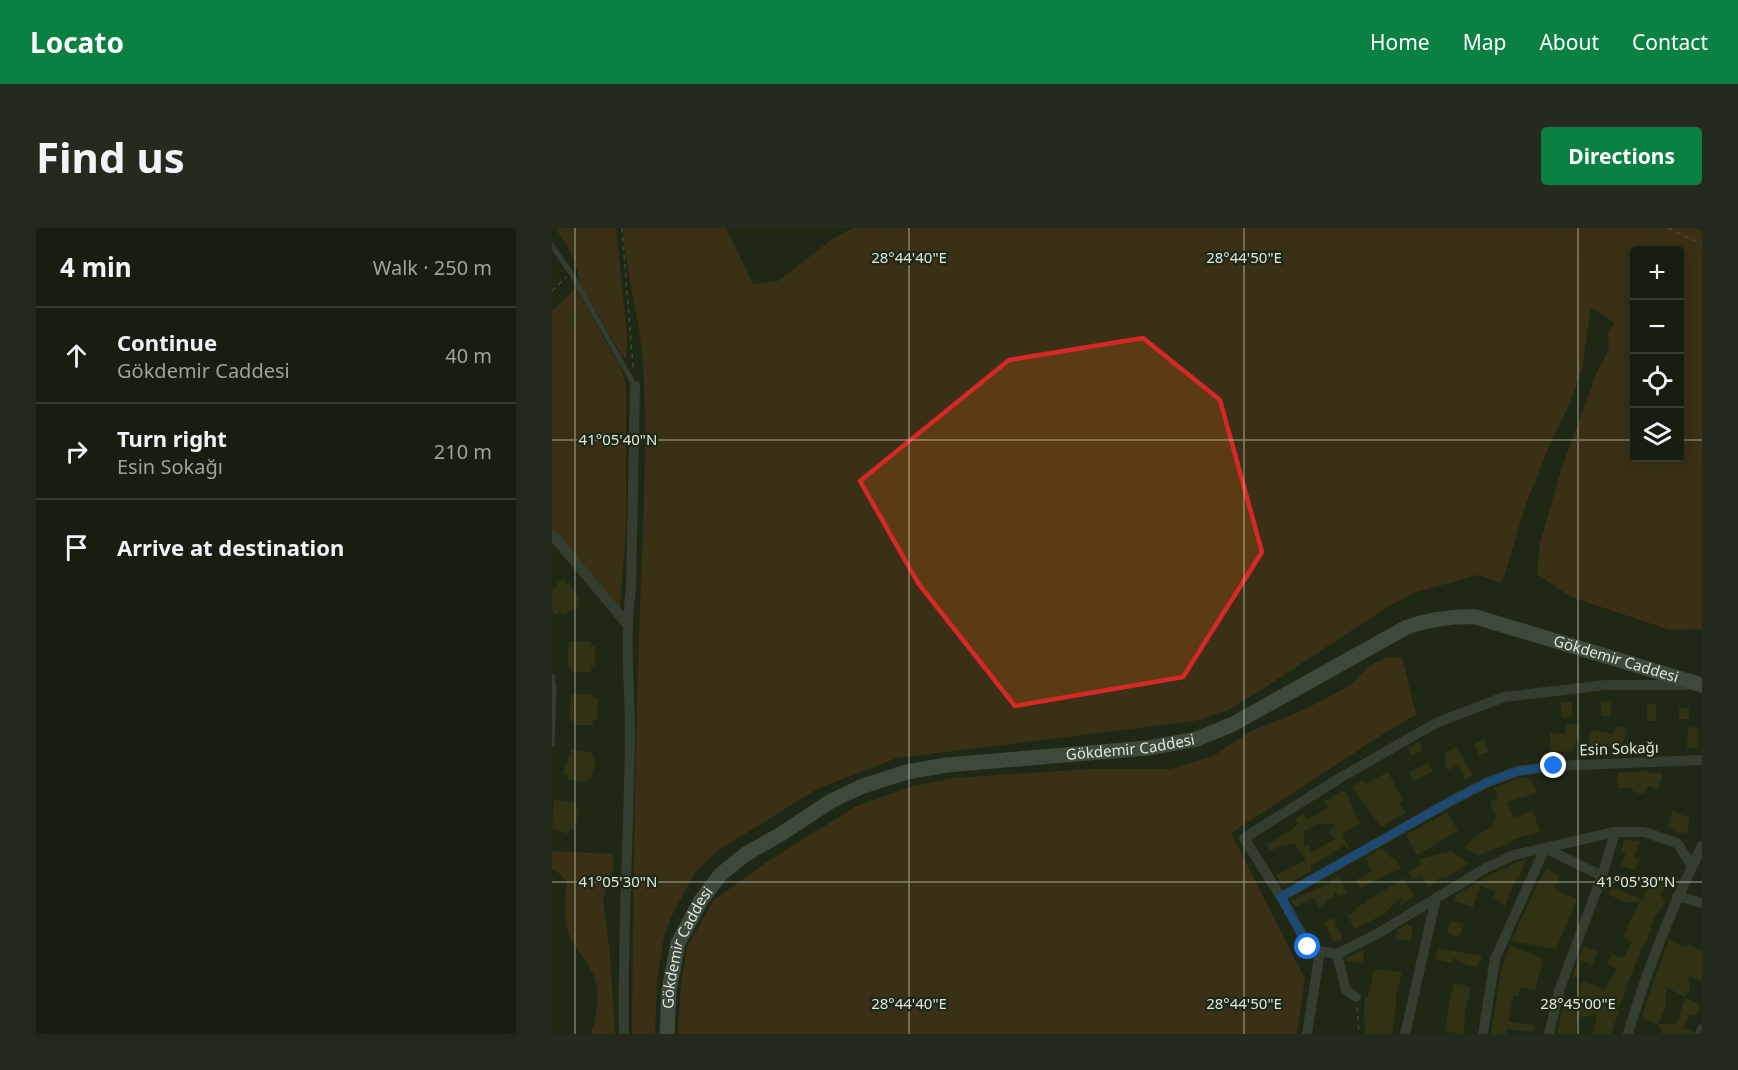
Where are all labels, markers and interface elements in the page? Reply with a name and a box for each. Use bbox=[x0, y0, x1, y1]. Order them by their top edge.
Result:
text: Locato bbox=[30, 23, 124, 61]
text: Home bbox=[1370, 28, 1430, 56]
text: Map bbox=[1463, 28, 1506, 56]
text: About bbox=[1539, 28, 1599, 56]
text: Contact bbox=[1632, 28, 1708, 56]
button: Directions bbox=[1541, 127, 1702, 185]
text: Find us bbox=[36, 128, 185, 185]
map controls bbox=[1630, 246, 1684, 462]
button: + bbox=[1630, 246, 1684, 300]
text: 28°44'40"E bbox=[871, 247, 947, 267]
text: 28°44'50"E bbox=[1206, 247, 1282, 267]
text: 4 min bbox=[60, 249, 132, 285]
text: Walk · 250 m bbox=[373, 254, 492, 281]
button: − bbox=[1630, 300, 1684, 354]
text: Continue bbox=[117, 327, 217, 357]
icon: ahead bbox=[60, 339, 93, 372]
text: 40 m bbox=[445, 342, 492, 369]
button: locate bbox=[1630, 354, 1684, 408]
text: Gökdemir Caddesi bbox=[117, 357, 290, 384]
button: layers bbox=[1630, 408, 1684, 462]
text: Turn right bbox=[117, 423, 227, 453]
text: 41°05'40"N bbox=[579, 429, 657, 449]
icon: right bbox=[60, 435, 93, 468]
text: 210 m bbox=[434, 438, 492, 465]
text: Esin Sokağı bbox=[117, 453, 223, 480]
icon: arrive bbox=[60, 531, 93, 564]
text: Arrive at destination bbox=[117, 532, 344, 562]
street label: Gökdemir Caddesi bbox=[1551, 630, 1681, 686]
street label: Gökdemir Caddesi bbox=[1065, 729, 1196, 764]
street label: Esin Sokağı bbox=[1579, 737, 1659, 759]
route end bbox=[1540, 752, 1566, 778]
text: 41°05'30"N bbox=[579, 871, 657, 891]
text: 41°05'30"N bbox=[1597, 871, 1675, 891]
street label: Gökdemir Caddesi bbox=[657, 882, 717, 1009]
route start bbox=[1294, 933, 1320, 959]
text: 28°44'40"E bbox=[871, 993, 947, 1013]
text: 28°44'50"E bbox=[1206, 993, 1282, 1013]
text: 28°45'00"E bbox=[1540, 993, 1616, 1013]

